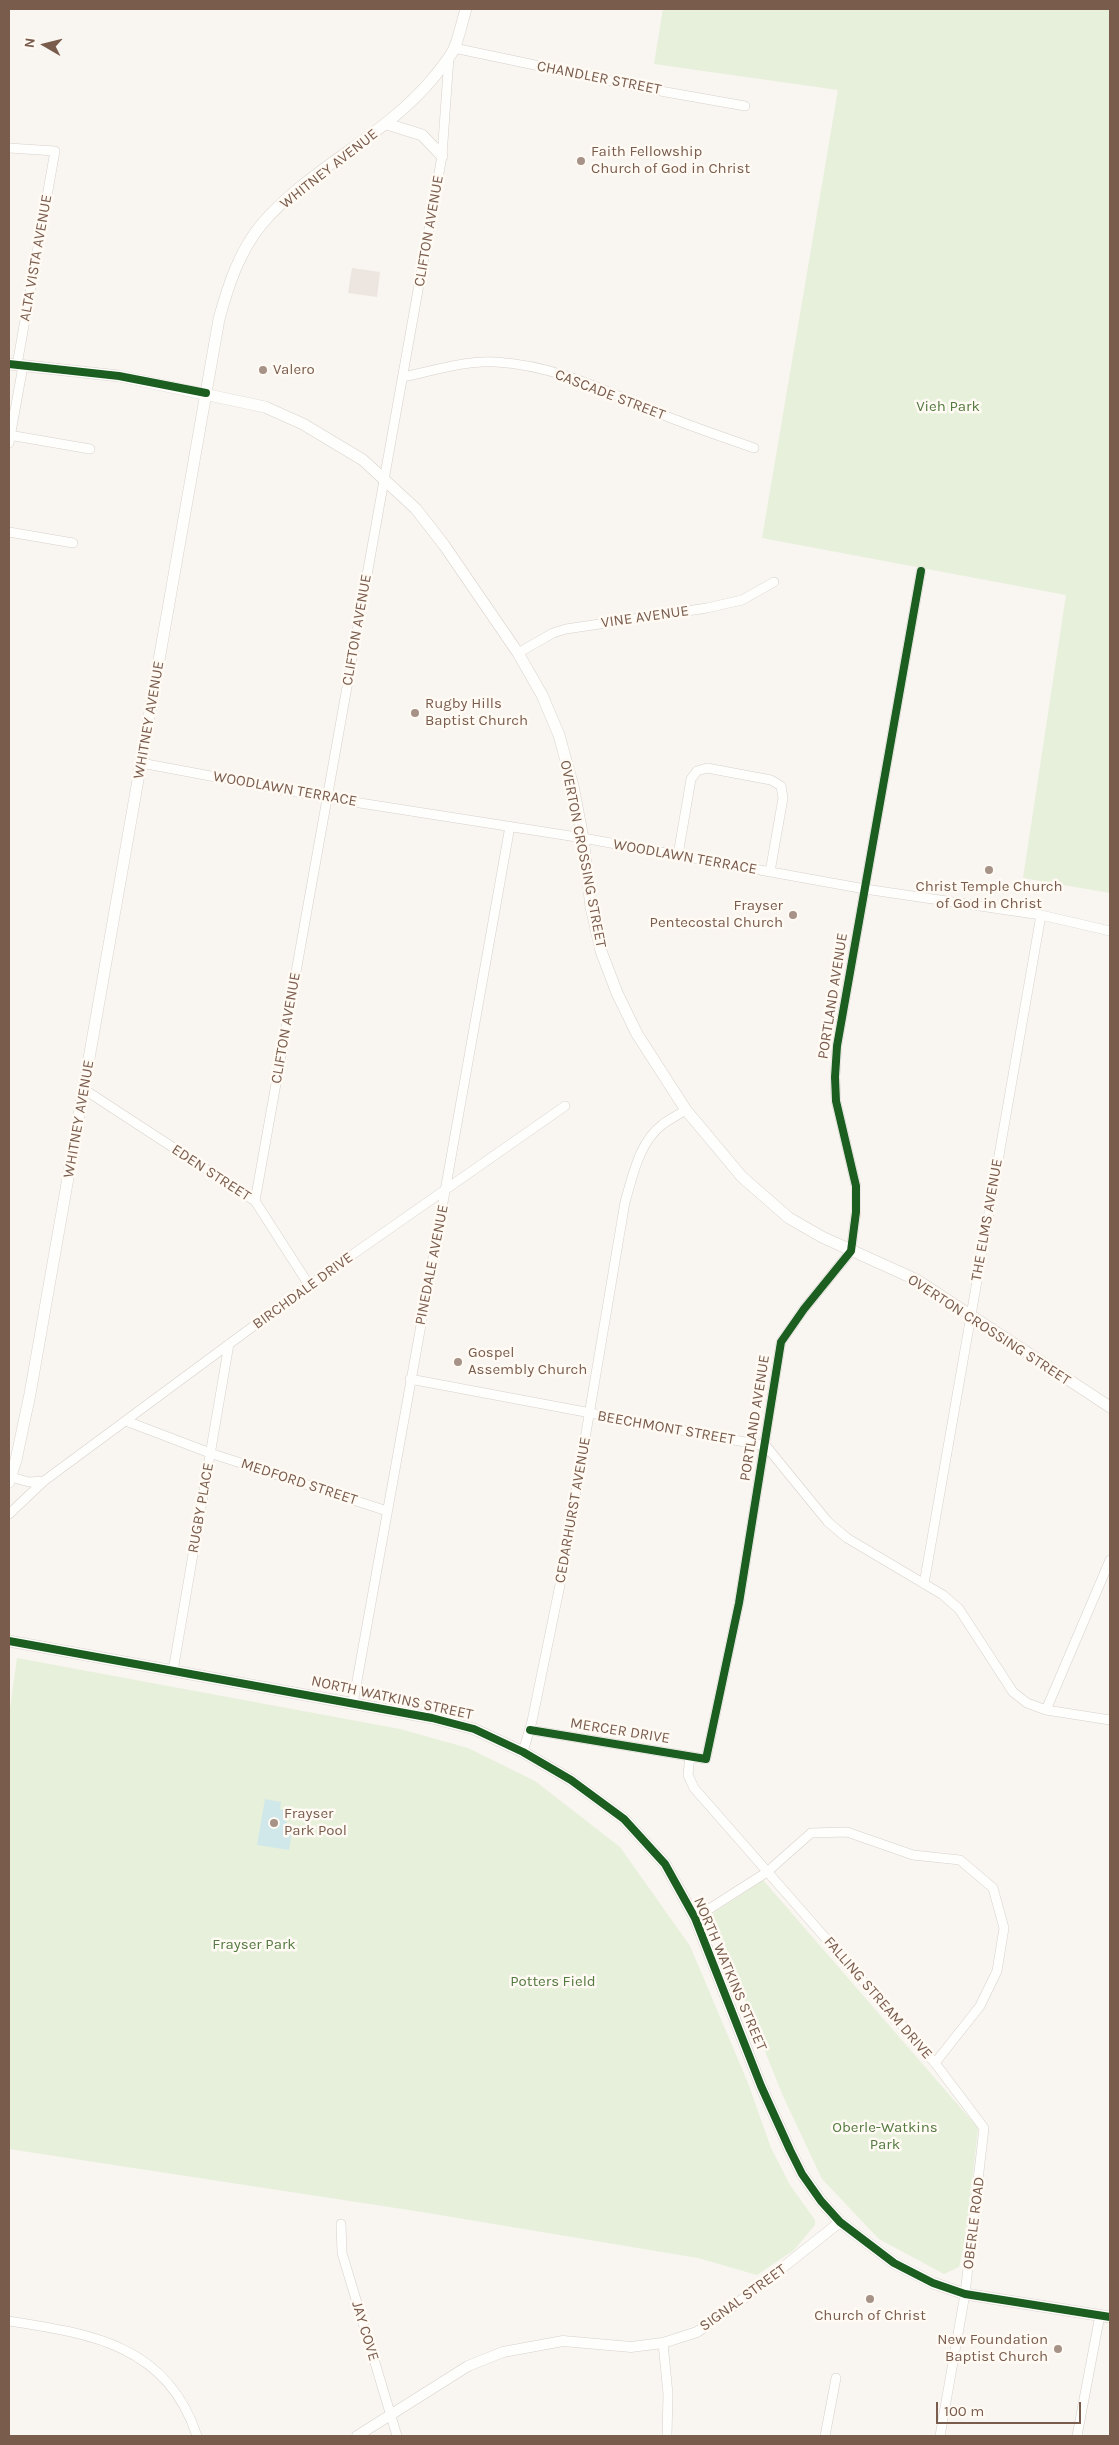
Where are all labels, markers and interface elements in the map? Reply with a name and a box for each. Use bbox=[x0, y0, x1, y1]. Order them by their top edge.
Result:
north arrow bbox=[20, 20, 70, 70]
text: N bbox=[21, 37, 39, 49]
street label: CHANDLER STREET bbox=[535, 57, 663, 99]
street label: WHITNEY AVENUE bbox=[277, 125, 381, 213]
place label: Faith Fellowship Church of God in Christ bbox=[591, 143, 750, 178]
marker: Faith Fellowship Church of God in Christ bbox=[575, 155, 587, 167]
street label: CLIFTON AVENUE bbox=[410, 174, 448, 288]
street label: ALTA VISTA AVENUE bbox=[16, 193, 56, 323]
place label: Valero bbox=[273, 361, 315, 379]
marker: Valero bbox=[257, 364, 269, 376]
street label: CASCADE STREET bbox=[552, 366, 668, 424]
park label: Vieh Park bbox=[916, 398, 980, 416]
street label: CLIFTON AVENUE bbox=[338, 573, 376, 687]
street label: VINE AVENUE bbox=[600, 602, 690, 632]
street label: WHITNEY AVENUE bbox=[130, 660, 168, 780]
place label: Rugby Hills Baptist Church bbox=[425, 695, 528, 730]
marker: Rugby Hills Baptist Church bbox=[409, 707, 421, 719]
street label: OVERTON CROSSING STREET bbox=[556, 759, 610, 949]
street label: WOODLAWN TERRACE bbox=[212, 767, 358, 811]
street label: WOODLAWN TERRACE bbox=[612, 835, 758, 879]
marker: Christ Temple Church of God in Christ bbox=[983, 864, 995, 876]
place label: Christ Temple Church of God in Christ bbox=[915, 878, 1063, 913]
place label: Frayser Pentecostal Church bbox=[650, 897, 783, 932]
marker: Frayser Pentecostal Church bbox=[787, 909, 799, 921]
street label: PORTLAND AVENUE bbox=[814, 932, 852, 1060]
street label: CLIFTON AVENUE bbox=[267, 971, 305, 1085]
street label: WHITNEY AVENUE bbox=[60, 1059, 98, 1179]
street label: EDEN STREET bbox=[168, 1141, 254, 1205]
street label: THE ELMS AVENUE bbox=[967, 1157, 1007, 1283]
street label: PINEDALE AVENUE bbox=[412, 1203, 452, 1327]
street label: BIRCHDALE DRIVE bbox=[249, 1249, 357, 1333]
street label: OVERTON CROSSING STREET bbox=[904, 1271, 1074, 1389]
place label: Gospel Assembly Church bbox=[468, 1344, 587, 1379]
street label: PORTLAND AVENUE bbox=[736, 1354, 774, 1482]
marker: Gospel Assembly Church bbox=[452, 1356, 464, 1368]
street label: BEECHMONT STREET bbox=[596, 1407, 736, 1449]
street label: CEDARHURST AVENUE bbox=[551, 1436, 595, 1584]
street label: MEDFORD STREET bbox=[239, 1455, 359, 1509]
street label: RUGBY PLACE bbox=[184, 1461, 218, 1555]
street label: NORTH WATKINS STREET bbox=[309, 1672, 475, 1724]
street label: MERCER DRIVE bbox=[569, 1714, 671, 1748]
place label: Frayser Park Pool bbox=[284, 1805, 347, 1840]
marker: Frayser Park Pool bbox=[268, 1817, 280, 1829]
street label: NORTH WATKINS STREET bbox=[689, 1895, 771, 2053]
street label: FALLING STREAM DRIVE bbox=[820, 1933, 936, 2063]
park label: Frayser Park bbox=[212, 1936, 296, 1954]
park label: Potters Field bbox=[510, 1973, 596, 1991]
park label: Oberle-Watkins Park bbox=[832, 2119, 938, 2154]
street label: OBERLE ROAD bbox=[959, 2176, 989, 2270]
street label: SIGNAL STREET bbox=[696, 2261, 790, 2335]
marker: Church of Christ bbox=[864, 2293, 876, 2305]
street label: JAY COVE bbox=[347, 2299, 383, 2363]
place label: Church of Christ bbox=[814, 2307, 926, 2325]
place label: New Foundation Baptist Church bbox=[937, 2331, 1048, 2366]
marker: New Foundation Baptist Church bbox=[1052, 2343, 1064, 2355]
scale bar bbox=[939, 2392, 1084, 2424]
text: 100 m bbox=[944, 2402, 984, 2420]

